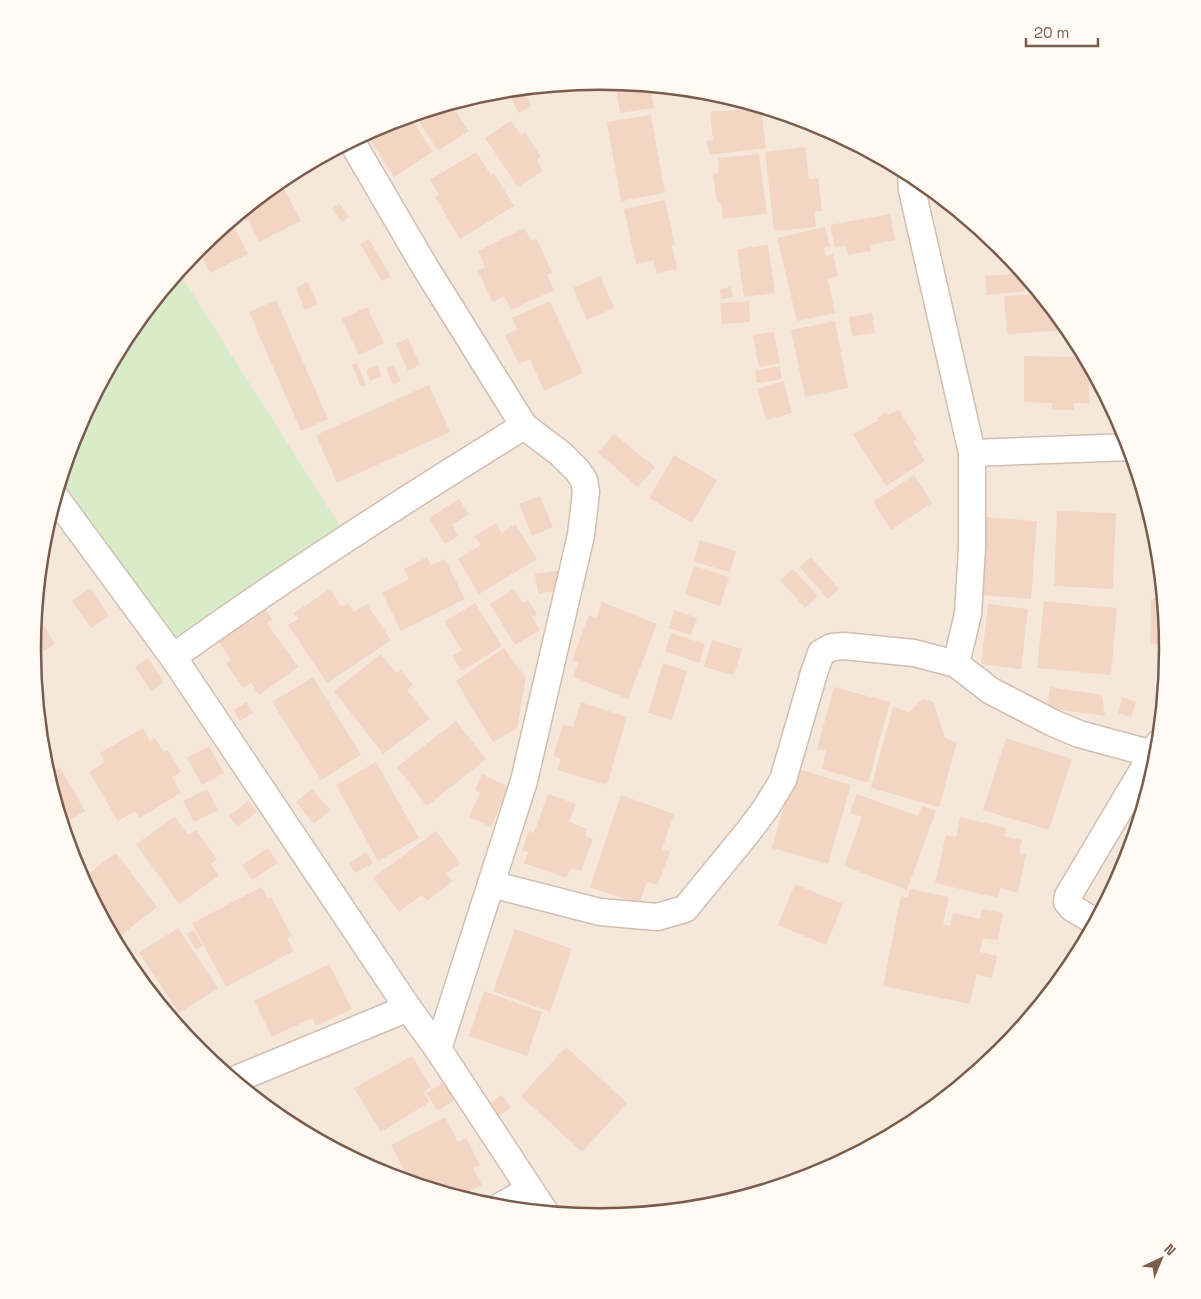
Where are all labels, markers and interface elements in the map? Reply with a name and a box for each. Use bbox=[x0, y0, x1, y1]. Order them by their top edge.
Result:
scale bar bbox=[1026, 15, 1098, 47]
text: 20 m bbox=[1034, 23, 1069, 42]
north arrow bbox=[1136, 1234, 1186, 1284]
text: N bbox=[1160, 1240, 1180, 1259]

